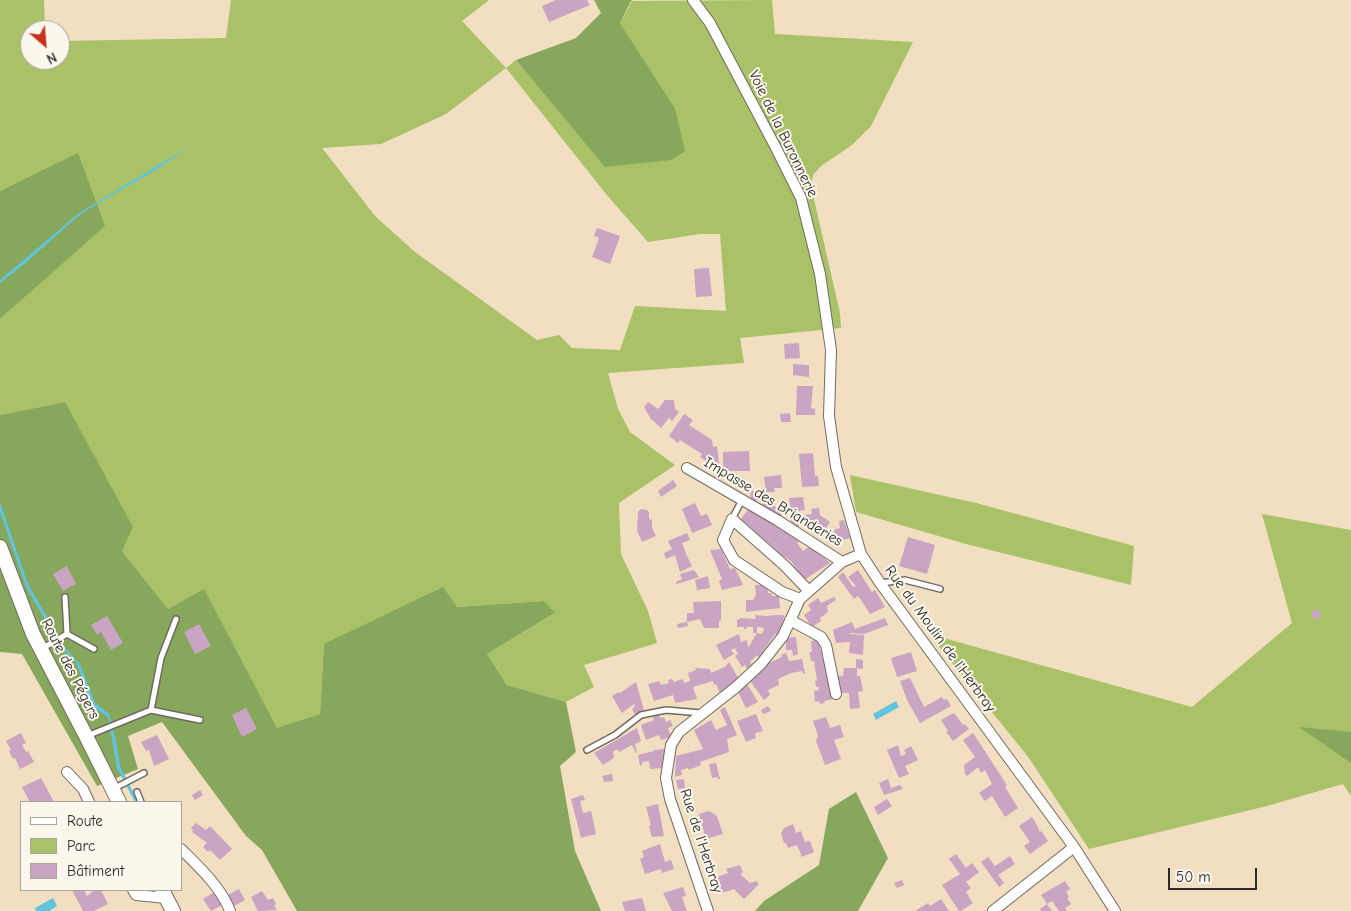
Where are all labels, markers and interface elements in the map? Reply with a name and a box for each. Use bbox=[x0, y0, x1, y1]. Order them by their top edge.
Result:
north arrow bbox=[20, 20, 70, 70]
text: N bbox=[44, 48, 60, 68]
street label: Voie de la Buronnerie bbox=[744, 68, 822, 200]
street label: Impasse des Brianderies bbox=[700, 453, 846, 551]
street label: Rue du Moulin de l'Herbray bbox=[881, 562, 999, 716]
street label: Route des Pégers bbox=[37, 616, 103, 722]
street label: Rue de l'Herbray bbox=[676, 787, 726, 895]
legend bbox=[20, 801, 182, 891]
text: Route bbox=[67, 812, 103, 830]
text: Parc bbox=[67, 837, 95, 855]
scale bar bbox=[1171, 858, 1260, 890]
text: Bâtiment bbox=[67, 862, 124, 880]
text: 50 m bbox=[1176, 868, 1211, 886]

